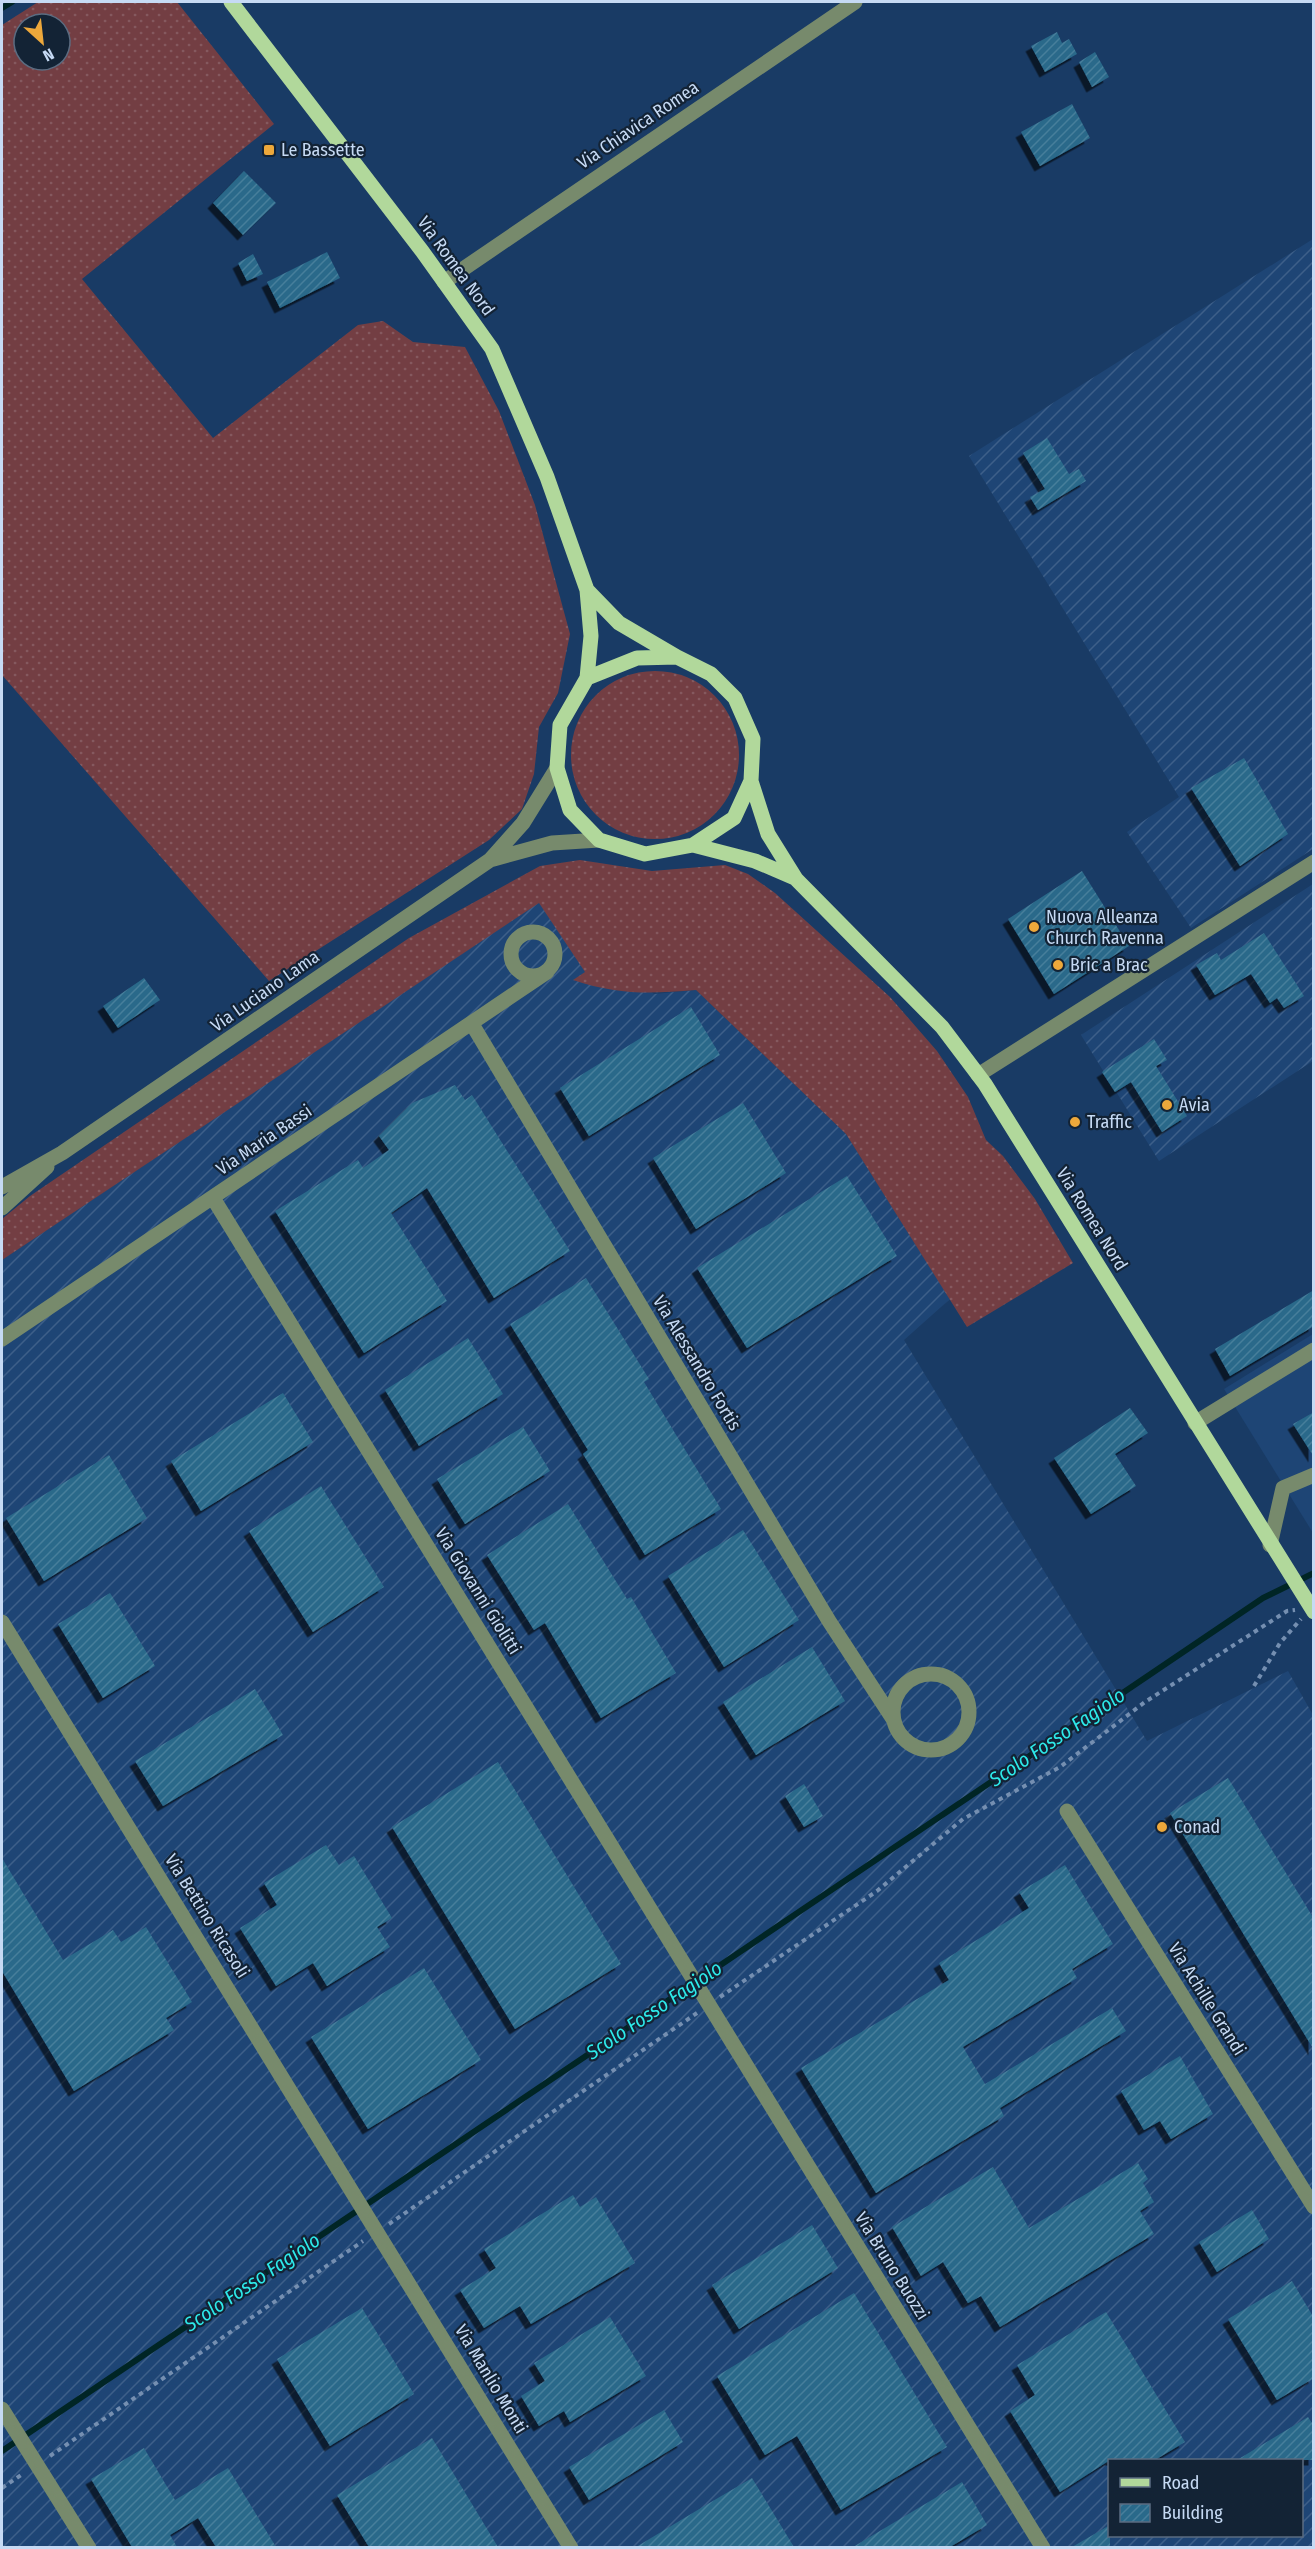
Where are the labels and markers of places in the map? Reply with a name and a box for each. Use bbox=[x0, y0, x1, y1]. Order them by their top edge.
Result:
place label: Le Bassette bbox=[281, 139, 365, 161]
marker: Le Bassette bbox=[262, 143, 276, 157]
place label: Nuova Alleanza Church Ravenna bbox=[1046, 906, 1164, 949]
marker: Nuova Alleanza Church Ravenna bbox=[1027, 920, 1041, 934]
place label: Bric a Brac bbox=[1070, 954, 1148, 976]
marker: Bric a Brac bbox=[1051, 958, 1065, 972]
place label: Avia bbox=[1179, 1094, 1210, 1116]
marker: Avia bbox=[1160, 1098, 1174, 1112]
place label: Traffic bbox=[1087, 1111, 1132, 1133]
marker: Traffic bbox=[1068, 1115, 1082, 1129]
place label: Conad bbox=[1174, 1816, 1220, 1838]
marker: Conad bbox=[1155, 1820, 1169, 1834]

